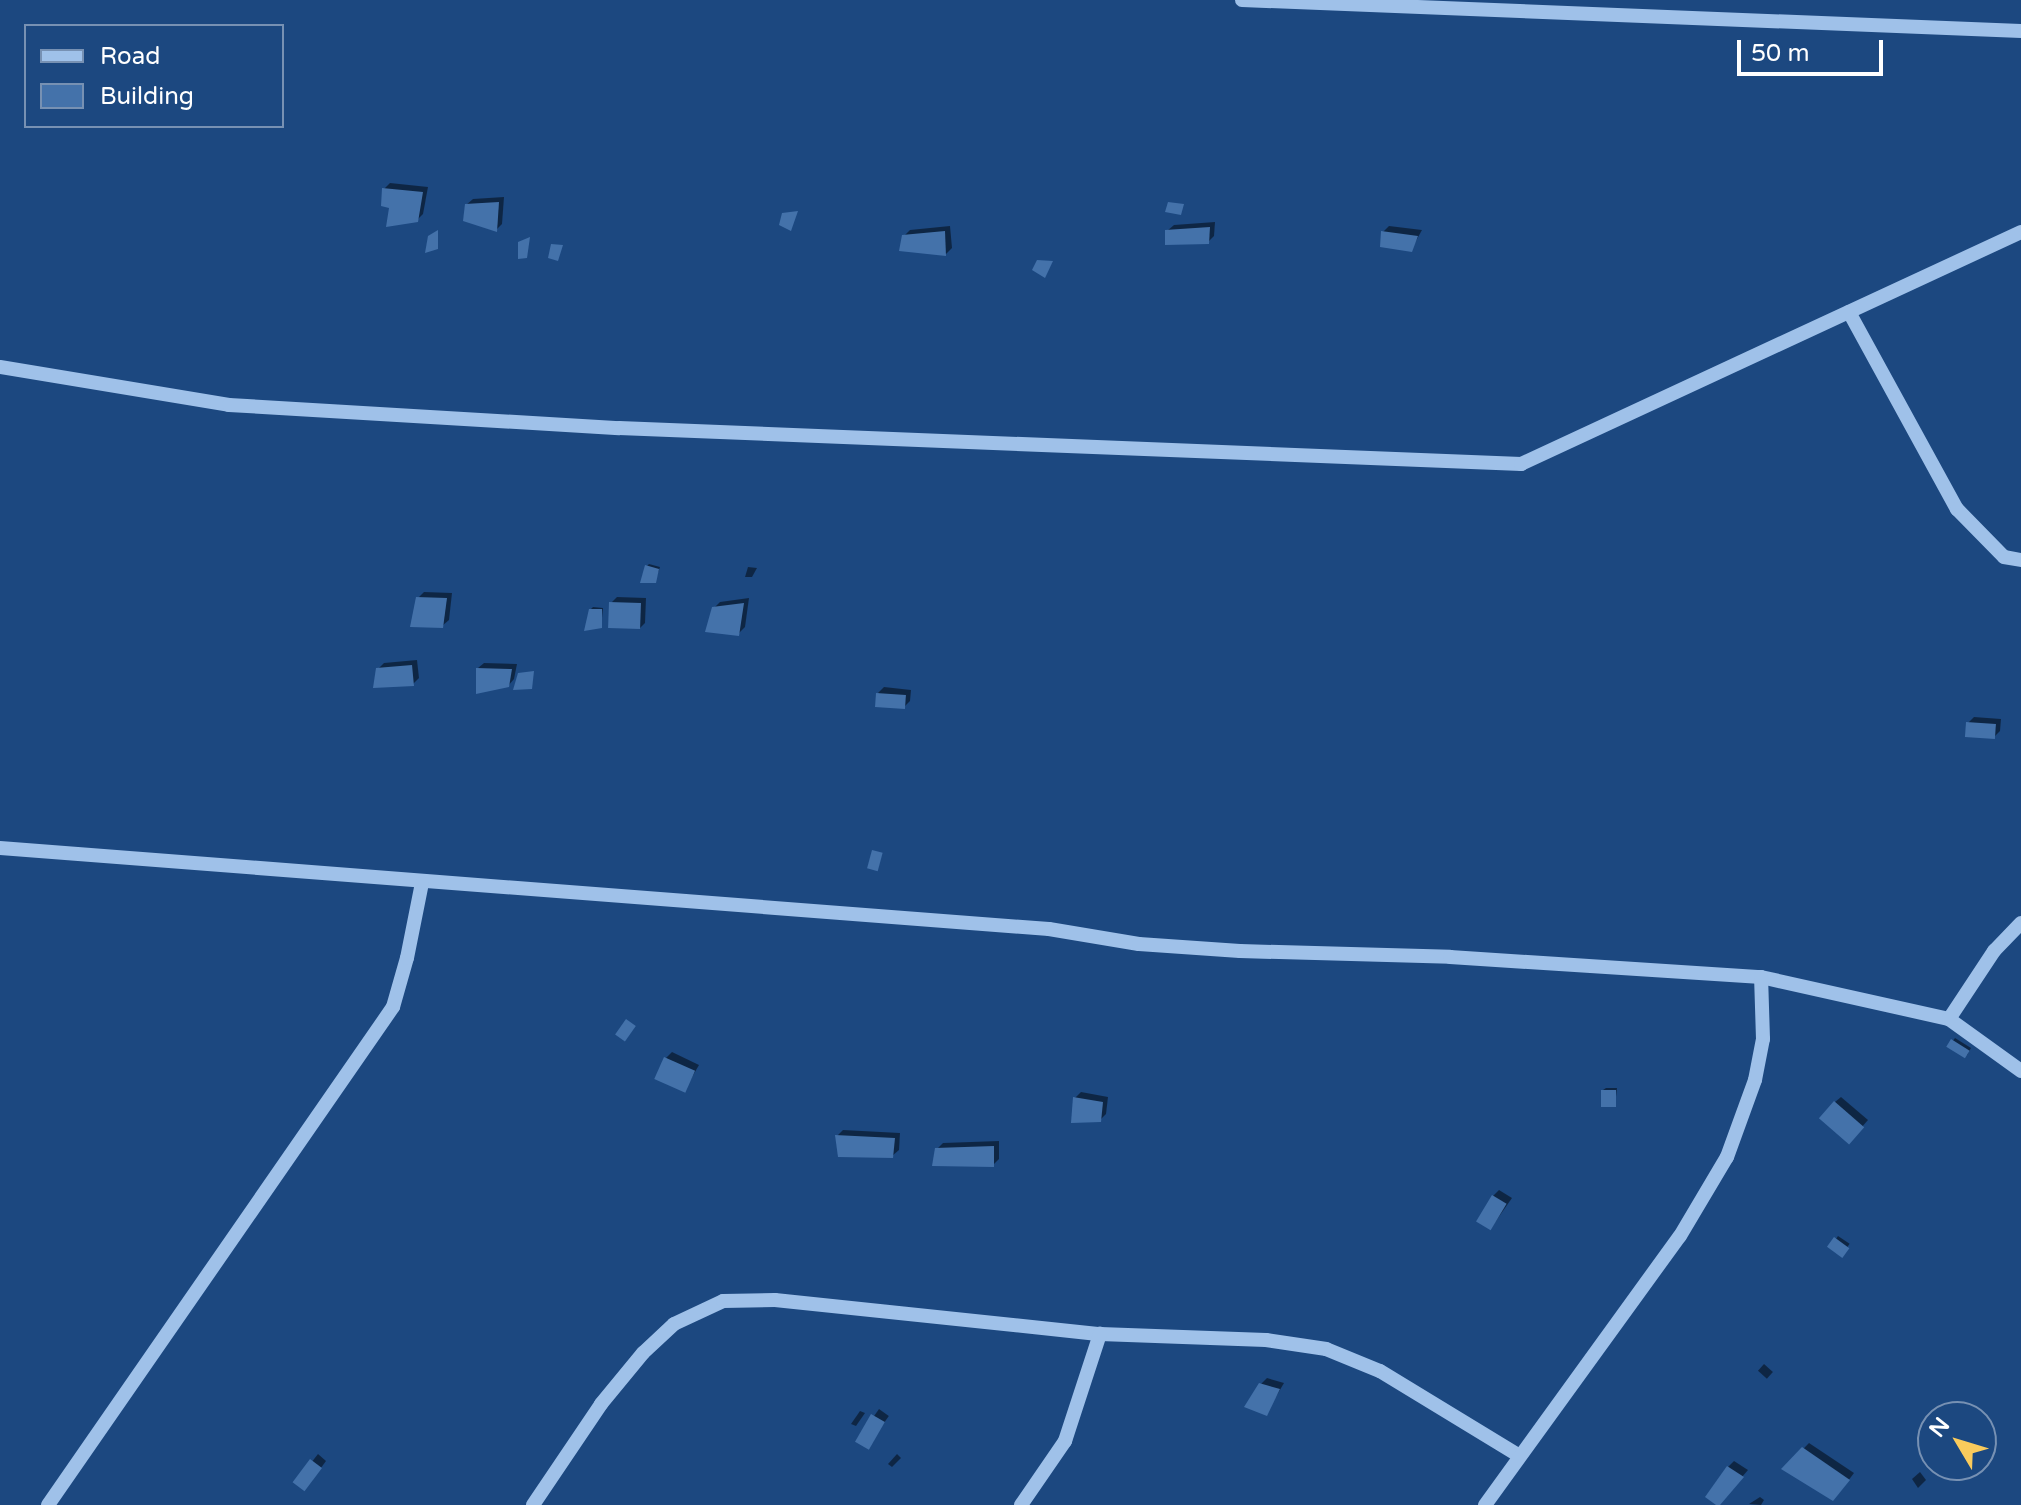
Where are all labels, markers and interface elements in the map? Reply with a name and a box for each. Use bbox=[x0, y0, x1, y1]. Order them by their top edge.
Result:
legend bbox=[24, 24, 284, 128]
scale bar bbox=[1741, 24, 1887, 74]
text: 50 m bbox=[1751, 39, 1809, 68]
text: Road bbox=[100, 42, 160, 71]
text: Building bbox=[100, 82, 194, 111]
north arrow bbox=[1917, 1401, 1997, 1481]
text: N bbox=[1924, 1412, 1955, 1442]

